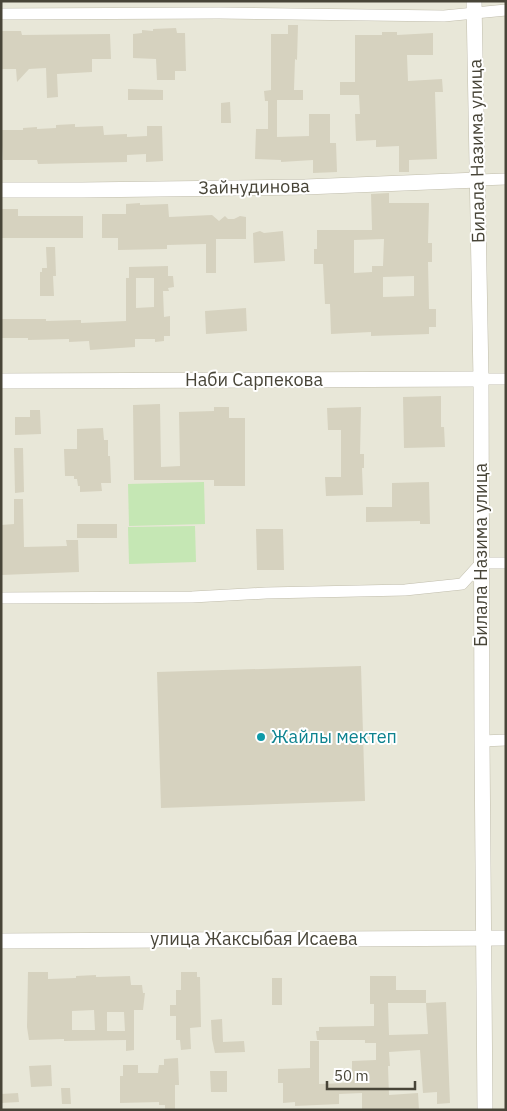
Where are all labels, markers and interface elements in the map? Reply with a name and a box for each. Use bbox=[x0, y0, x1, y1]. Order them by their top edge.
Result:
street label: Билала Назима улица bbox=[463, 58, 490, 243]
street label: Зайнудинова bbox=[198, 174, 310, 199]
street label: Наби Сарпекова bbox=[185, 368, 323, 391]
street label: Билала Назима улица bbox=[469, 463, 492, 647]
place label: Жайлы мектеп bbox=[271, 725, 397, 748]
marker: Жайлы мектеп bbox=[255, 731, 267, 743]
street label: улица Жаксыбая Исаева bbox=[150, 927, 358, 950]
scale bar bbox=[327, 1058, 414, 1090]
text: 50 m bbox=[334, 1066, 369, 1085]

